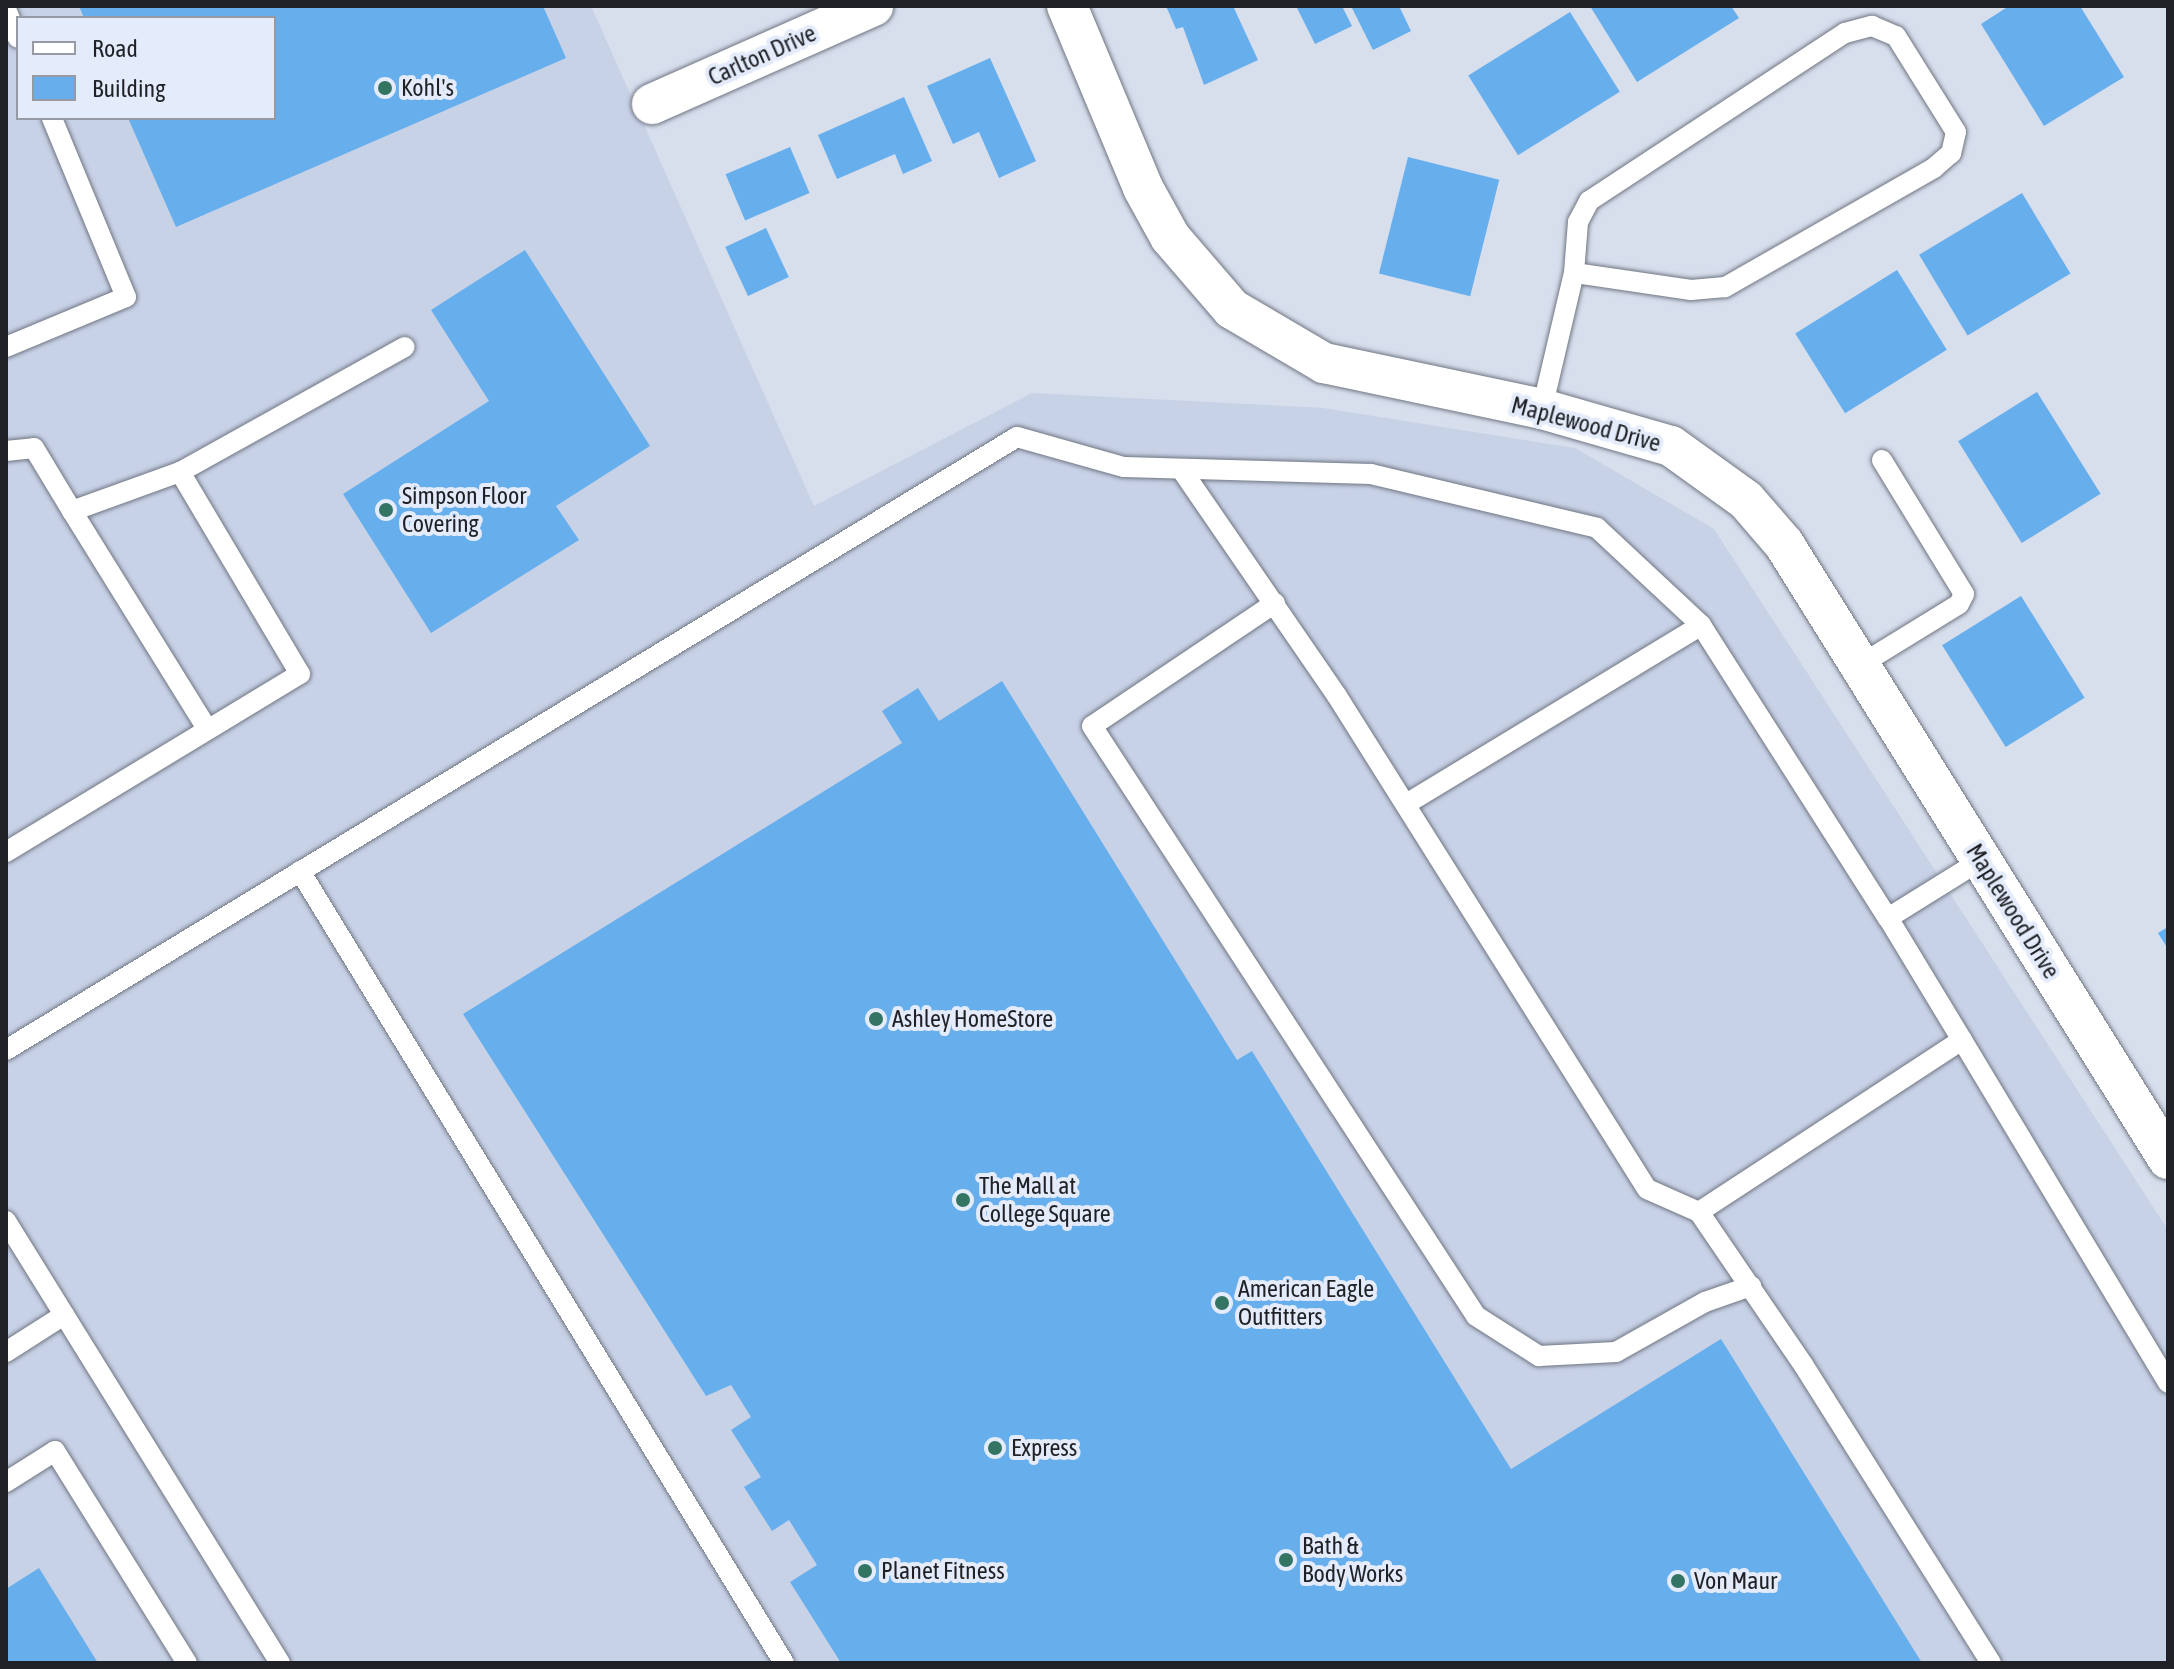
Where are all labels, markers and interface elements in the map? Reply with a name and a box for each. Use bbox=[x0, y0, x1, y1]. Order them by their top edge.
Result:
legend bbox=[16, 16, 276, 120]
street label: Carlton Drive bbox=[704, 18, 820, 92]
text: Road bbox=[92, 35, 138, 62]
place label: Kohl's bbox=[401, 74, 454, 102]
text: Building bbox=[92, 75, 165, 102]
marker: Kohl's bbox=[376, 79, 394, 97]
street label: Maplewood Drive bbox=[1508, 390, 1664, 458]
place label: Simpson Floor Covering bbox=[402, 482, 526, 538]
marker: Simpson Floor Covering bbox=[377, 501, 395, 519]
street label: Maplewood Drive bbox=[1960, 838, 2066, 984]
place label: Ashley HomeStore bbox=[892, 1005, 1053, 1033]
marker: Ashley HomeStore bbox=[867, 1010, 885, 1028]
place label: The Mall at College Square bbox=[979, 1172, 1111, 1228]
marker: The Mall at College Square bbox=[954, 1191, 972, 1209]
place label: American Eagle Outfitters bbox=[1238, 1275, 1374, 1331]
marker: American Eagle Outfitters bbox=[1213, 1294, 1231, 1312]
place label: Express bbox=[1011, 1434, 1077, 1462]
marker: Express bbox=[986, 1439, 1004, 1457]
place label: Bath & Body Works bbox=[1302, 1532, 1403, 1588]
marker: Bath & Body Works bbox=[1277, 1551, 1295, 1569]
place label: Planet Fitness bbox=[881, 1557, 1005, 1585]
marker: Planet Fitness bbox=[856, 1562, 874, 1580]
place label: Von Maur bbox=[1694, 1567, 1777, 1595]
marker: Von Maur bbox=[1669, 1572, 1687, 1590]

